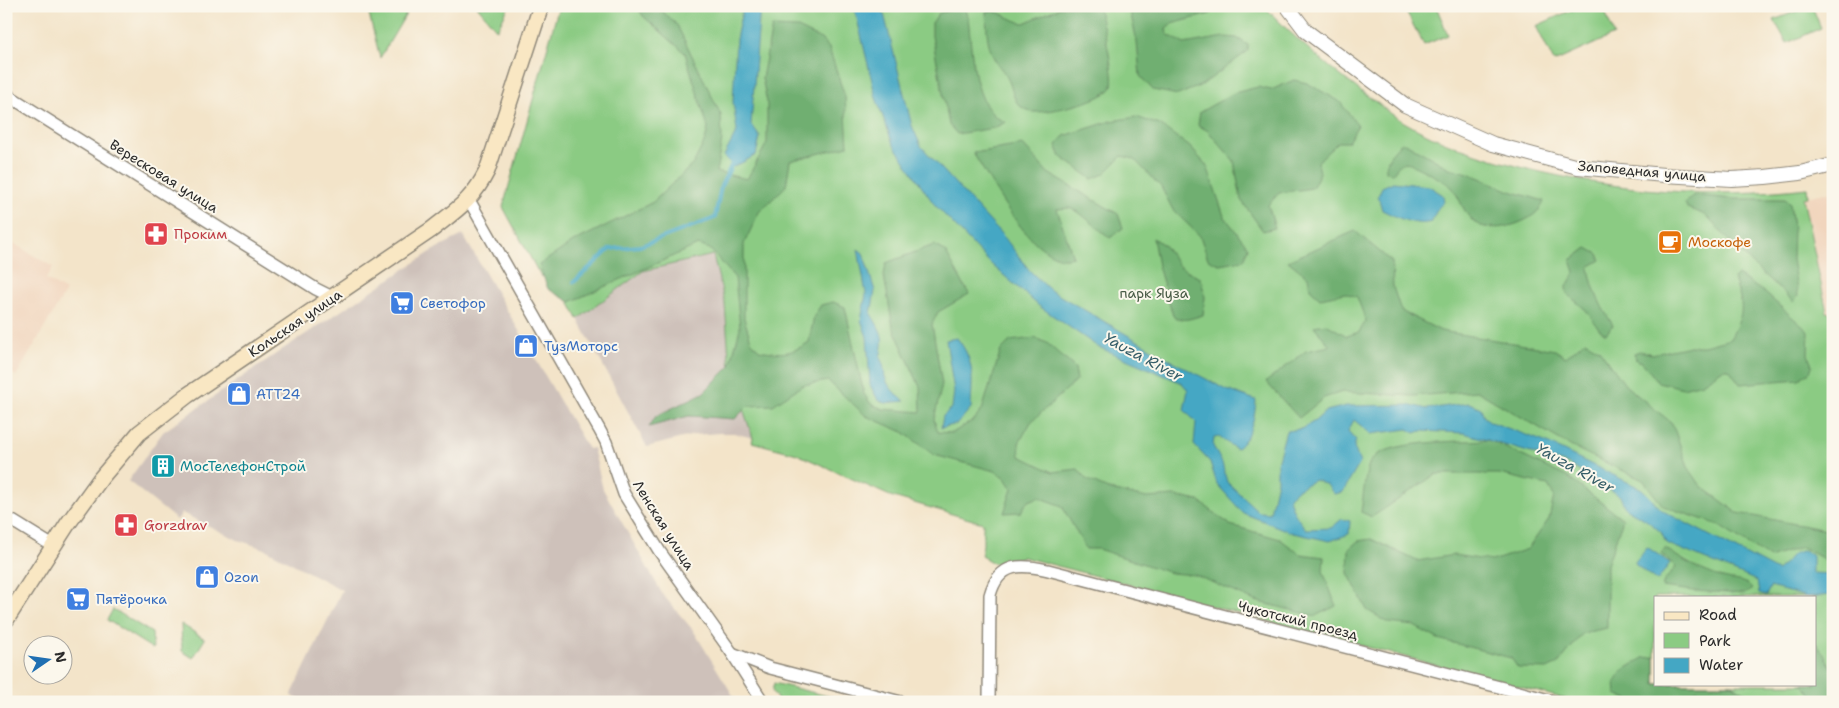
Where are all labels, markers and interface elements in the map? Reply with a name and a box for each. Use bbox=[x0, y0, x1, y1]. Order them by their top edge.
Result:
street label: Вересковая улица bbox=[106, 135, 222, 217]
street label: Заповедная улица bbox=[1577, 156, 1707, 186]
pharmacy icon: Проким bbox=[143, 221, 169, 247]
place label: Проким bbox=[174, 225, 227, 243]
cafe icon: Москофе bbox=[1657, 229, 1683, 255]
place label: Москофе bbox=[1688, 233, 1751, 251]
park label: парк Яуза bbox=[1120, 284, 1189, 302]
street label: Кольская улица bbox=[245, 285, 345, 361]
supermarket icon: Светофор bbox=[389, 290, 415, 316]
place label: Светофор bbox=[420, 294, 486, 312]
water label: Yauza River bbox=[1100, 328, 1187, 387]
shop icon: ТузМоторс bbox=[513, 333, 539, 359]
place label: ТузМоторс bbox=[544, 337, 618, 355]
shop icon: АТТ24 bbox=[226, 381, 252, 407]
place label: АТТ24 bbox=[256, 385, 300, 403]
water label: Yauza River bbox=[1532, 438, 1618, 498]
building icon: МосТелефонСтрой bbox=[150, 453, 176, 479]
place label: МосТелефонСтрой bbox=[180, 457, 306, 475]
street label: Ленская улица bbox=[629, 477, 699, 574]
pharmacy icon: Gorzdrav bbox=[113, 512, 139, 538]
place label: Gorzdrav bbox=[144, 516, 208, 534]
shop icon: Ozon bbox=[194, 564, 220, 590]
place label: Ozon bbox=[224, 568, 259, 586]
supermarket icon: Пятёрочка bbox=[65, 586, 91, 612]
place label: Пятёрочка bbox=[96, 590, 167, 608]
street label: Чукотский проезд bbox=[1236, 596, 1360, 644]
legend bbox=[1654, 596, 1816, 686]
text: Road bbox=[1699, 605, 1737, 625]
text: Park bbox=[1699, 631, 1731, 651]
north arrow bbox=[22, 636, 72, 686]
text: N bbox=[51, 650, 71, 665]
text: Water bbox=[1699, 655, 1743, 675]

